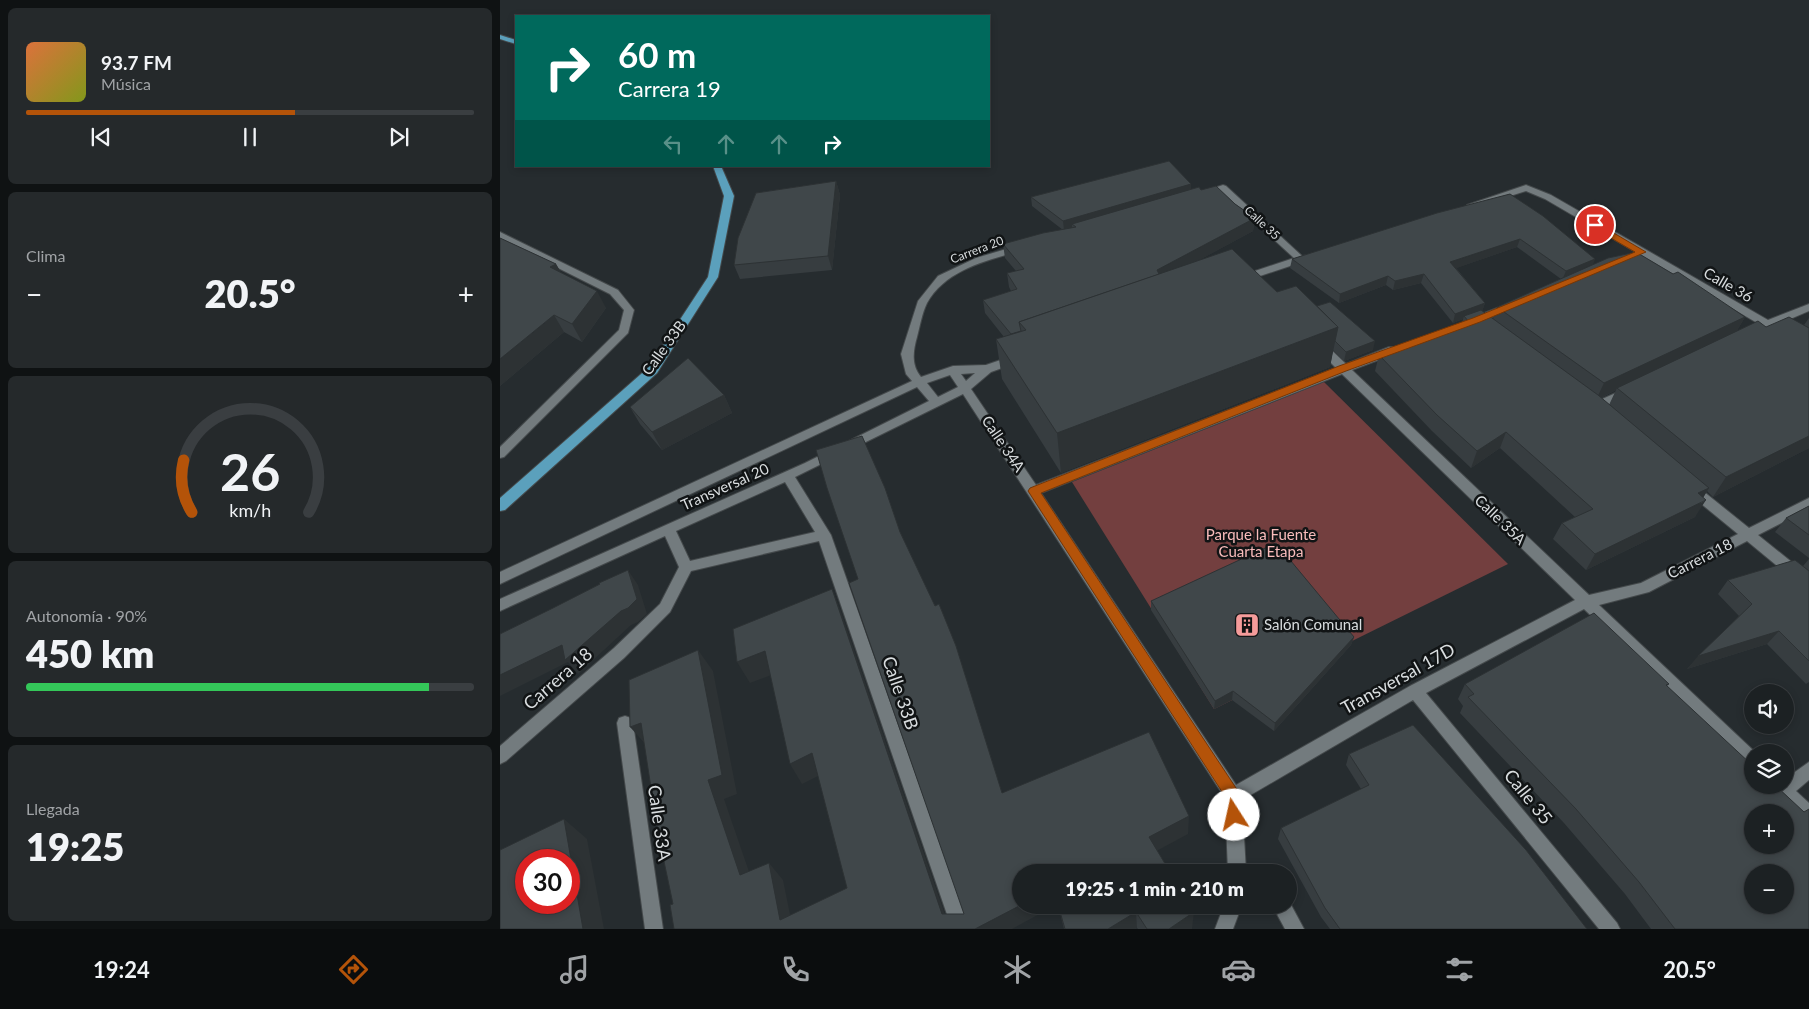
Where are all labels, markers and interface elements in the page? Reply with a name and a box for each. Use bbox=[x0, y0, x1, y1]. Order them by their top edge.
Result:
text: 60 m bbox=[618, 33, 696, 75]
icon: right bbox=[535, 35, 600, 100]
text: 93.7 FM bbox=[101, 51, 172, 74]
text: Música bbox=[101, 74, 151, 93]
text: Carrera 19 bbox=[618, 75, 721, 102]
icon: previous bbox=[87, 123, 115, 151]
icon: pause bbox=[236, 123, 264, 151]
icon: next bbox=[385, 123, 413, 151]
icon: left bbox=[659, 130, 687, 158]
icon: ahead bbox=[712, 130, 740, 158]
icon: ahead bbox=[765, 130, 793, 158]
icon: right bbox=[818, 130, 846, 158]
street label: Calle 35 bbox=[1242, 202, 1283, 243]
pin bbox=[1574, 204, 1616, 246]
icon: arrive bbox=[1581, 211, 1609, 239]
street label: Carrera 20 bbox=[948, 232, 1006, 267]
text: Clima bbox=[26, 246, 65, 265]
street label: Calle 36 bbox=[1701, 263, 1757, 306]
text: 20.5° bbox=[204, 270, 296, 316]
text: − bbox=[26, 277, 42, 311]
text: + bbox=[458, 277, 474, 311]
street label: Calle 33B bbox=[637, 316, 689, 378]
street label: Calle 34A bbox=[979, 412, 1030, 476]
text: 26 bbox=[220, 440, 280, 502]
street label: Transversal 20 bbox=[678, 459, 772, 513]
street label: Calle 35A bbox=[1471, 491, 1531, 549]
text: km/h bbox=[229, 499, 271, 521]
park label: Parque la Fuente Cuarta Etapa bbox=[1206, 525, 1316, 560]
street label: Carrera 18 bbox=[1664, 534, 1735, 582]
text: Autonomía · 90% bbox=[26, 606, 147, 625]
building icon: Salón Comunal bbox=[1234, 612, 1260, 638]
place label: Salón Comunal bbox=[1264, 615, 1362, 633]
text: 450 km bbox=[26, 630, 154, 676]
street label: Transversal 17D bbox=[1337, 638, 1458, 719]
street label: Carrera 18 bbox=[518, 642, 596, 714]
street label: Calle 33B bbox=[878, 653, 924, 732]
map controls bbox=[1744, 684, 1794, 914]
button: sound bbox=[1744, 684, 1794, 734]
button: layers bbox=[1744, 744, 1794, 794]
street label: Calle 35 bbox=[1500, 764, 1558, 828]
street label: Calle 33A bbox=[644, 783, 676, 863]
position arrow bbox=[1207, 788, 1259, 840]
text: Llegada bbox=[26, 799, 80, 818]
button: + bbox=[1744, 804, 1794, 854]
text: 19:25 bbox=[26, 823, 124, 869]
speed limit sign: 30 bbox=[515, 849, 580, 914]
button: − bbox=[1744, 864, 1794, 914]
text: 19:25 · 1 min · 210 m bbox=[1065, 877, 1244, 900]
icon: directions bbox=[336, 952, 371, 987]
icon: music bbox=[557, 952, 592, 987]
icon: phone bbox=[778, 952, 813, 987]
icon: climate bbox=[1000, 952, 1035, 987]
icon: car bbox=[1221, 952, 1256, 987]
icon: filters bbox=[1442, 952, 1477, 987]
text: 19:24 bbox=[93, 956, 150, 983]
text: 20.5° bbox=[1663, 956, 1716, 983]

